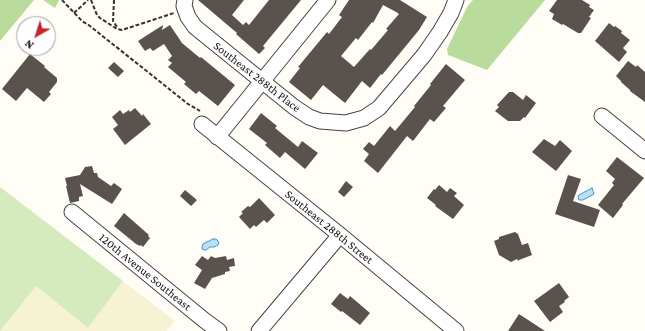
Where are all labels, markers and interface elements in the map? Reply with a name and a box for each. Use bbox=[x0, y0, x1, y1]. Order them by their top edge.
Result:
north arrow bbox=[16, 16, 56, 56]
text: N bbox=[22, 38, 36, 52]
street label: Southeast 288th Place bbox=[211, 39, 303, 115]
street label: Southeast 288th Street bbox=[282, 187, 376, 267]
street label: 120th Avenue Southeast bbox=[96, 230, 194, 314]

